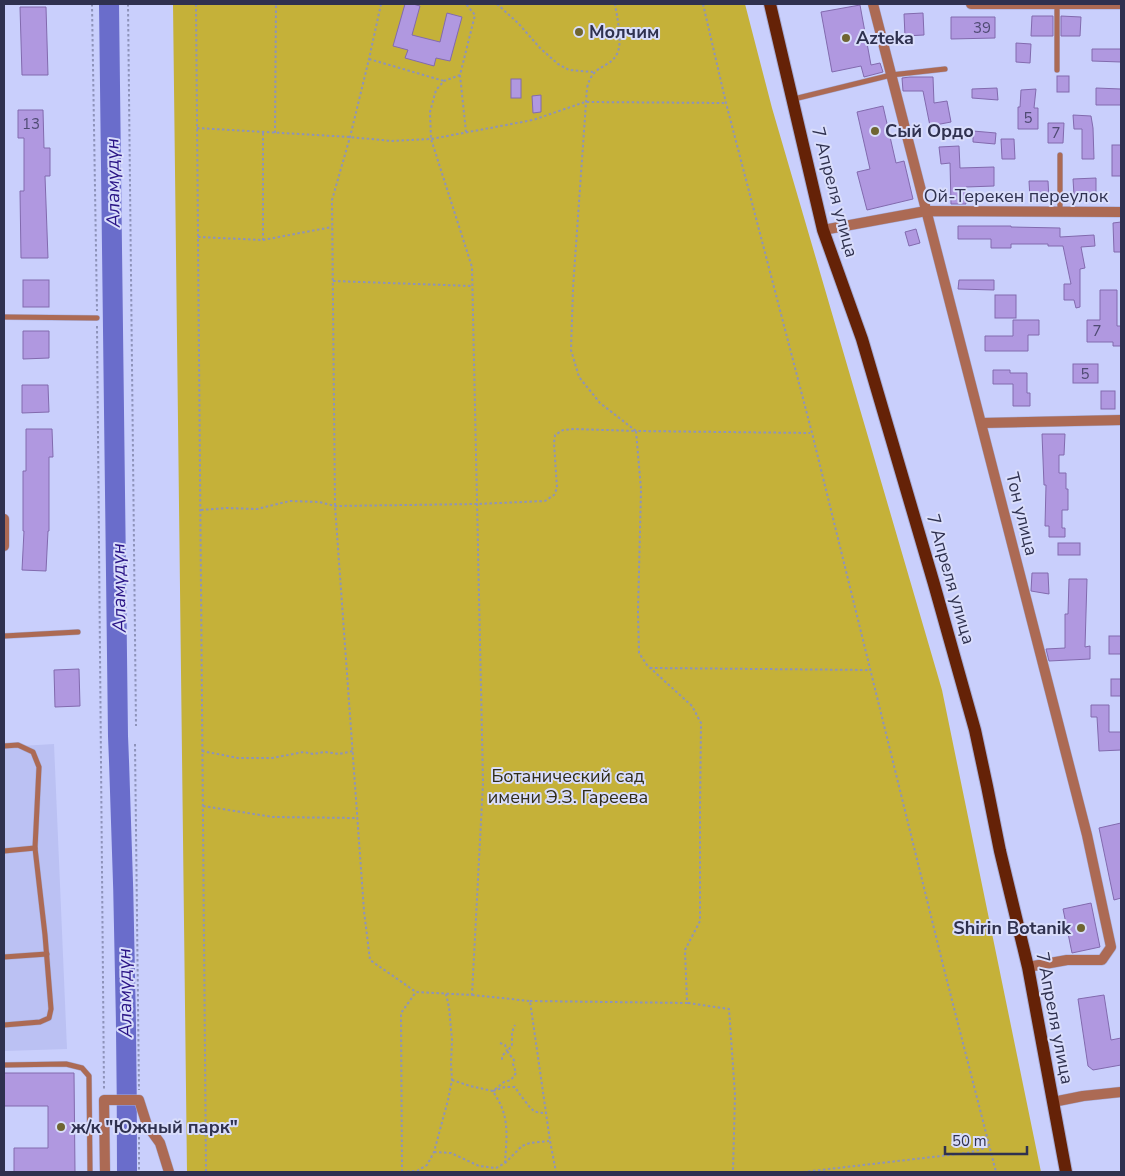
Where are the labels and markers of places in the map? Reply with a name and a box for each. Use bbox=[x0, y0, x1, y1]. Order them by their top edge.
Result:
place label: Молчим bbox=[589, 20, 659, 44]
marker: Молчим bbox=[573, 26, 585, 38]
place label: Azteka bbox=[856, 26, 914, 50]
marker: Azteka bbox=[840, 32, 852, 44]
place label: Сый Ордо bbox=[885, 119, 974, 143]
marker: Сый Ордо bbox=[869, 125, 881, 137]
place label: Shirin Botanik bbox=[953, 916, 1071, 940]
marker: Shirin Botanik bbox=[1075, 922, 1087, 934]
place label: ж/к "Южный парк" bbox=[70, 1115, 238, 1139]
marker: ж/к "Южный парк" bbox=[55, 1121, 67, 1133]

